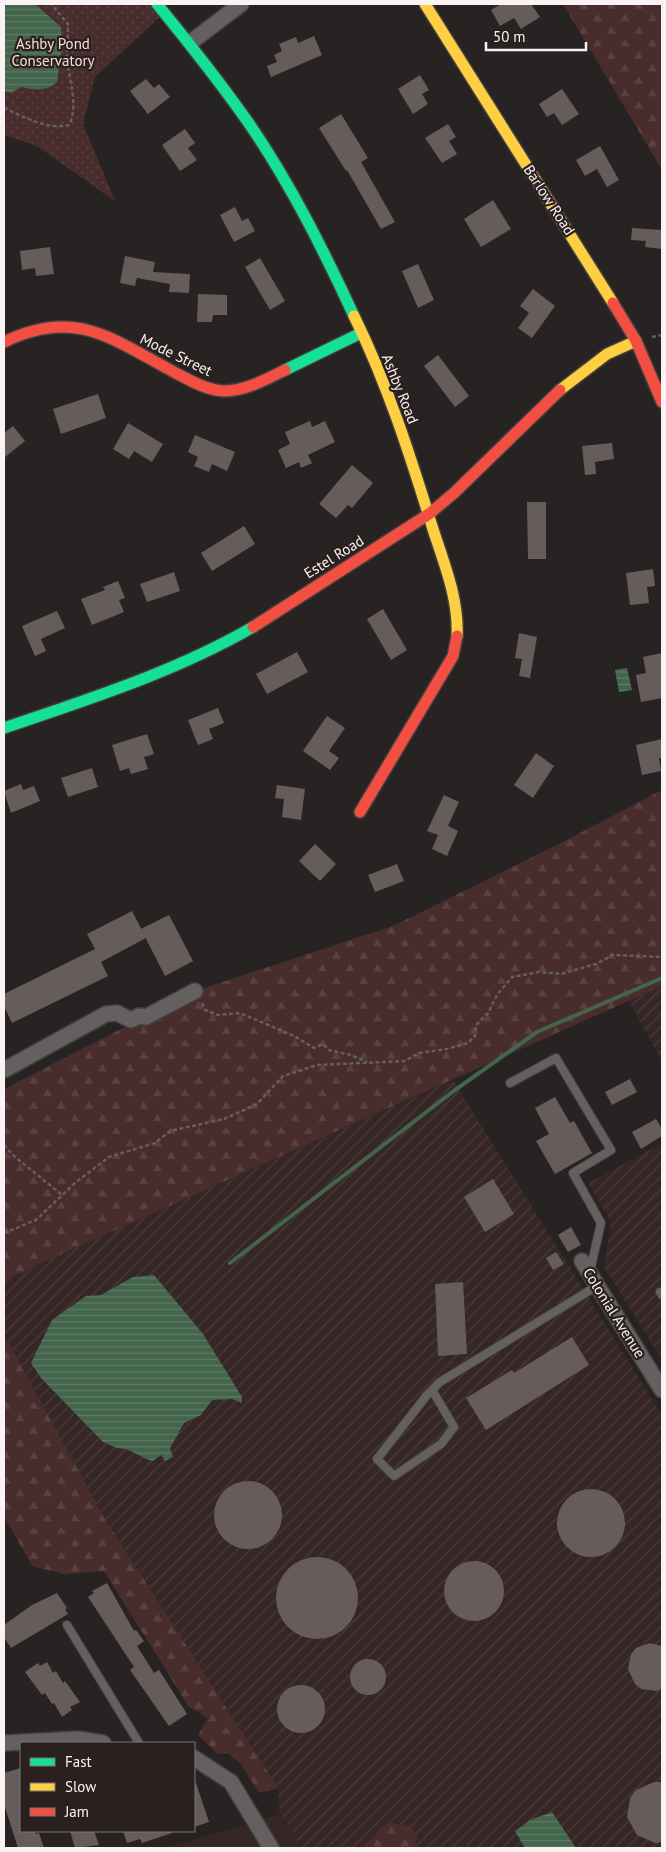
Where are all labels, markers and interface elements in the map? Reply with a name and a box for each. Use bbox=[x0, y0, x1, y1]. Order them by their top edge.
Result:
scale bar bbox=[486, 20, 586, 52]
text: 50 m bbox=[493, 27, 526, 46]
park label: Ashby Pond Conservatory bbox=[11, 34, 95, 70]
street label: Barlow Road bbox=[520, 161, 579, 238]
street label: Mode Street bbox=[137, 329, 215, 380]
street label: Ashby Road bbox=[378, 351, 423, 426]
street label: Estel Road bbox=[300, 531, 367, 582]
street label: Colonial Avenue bbox=[579, 1264, 650, 1361]
legend bbox=[20, 1742, 195, 1832]
text: Fast bbox=[65, 1752, 92, 1771]
text: Slow bbox=[65, 1777, 96, 1796]
text: Jam bbox=[64, 1802, 89, 1821]

